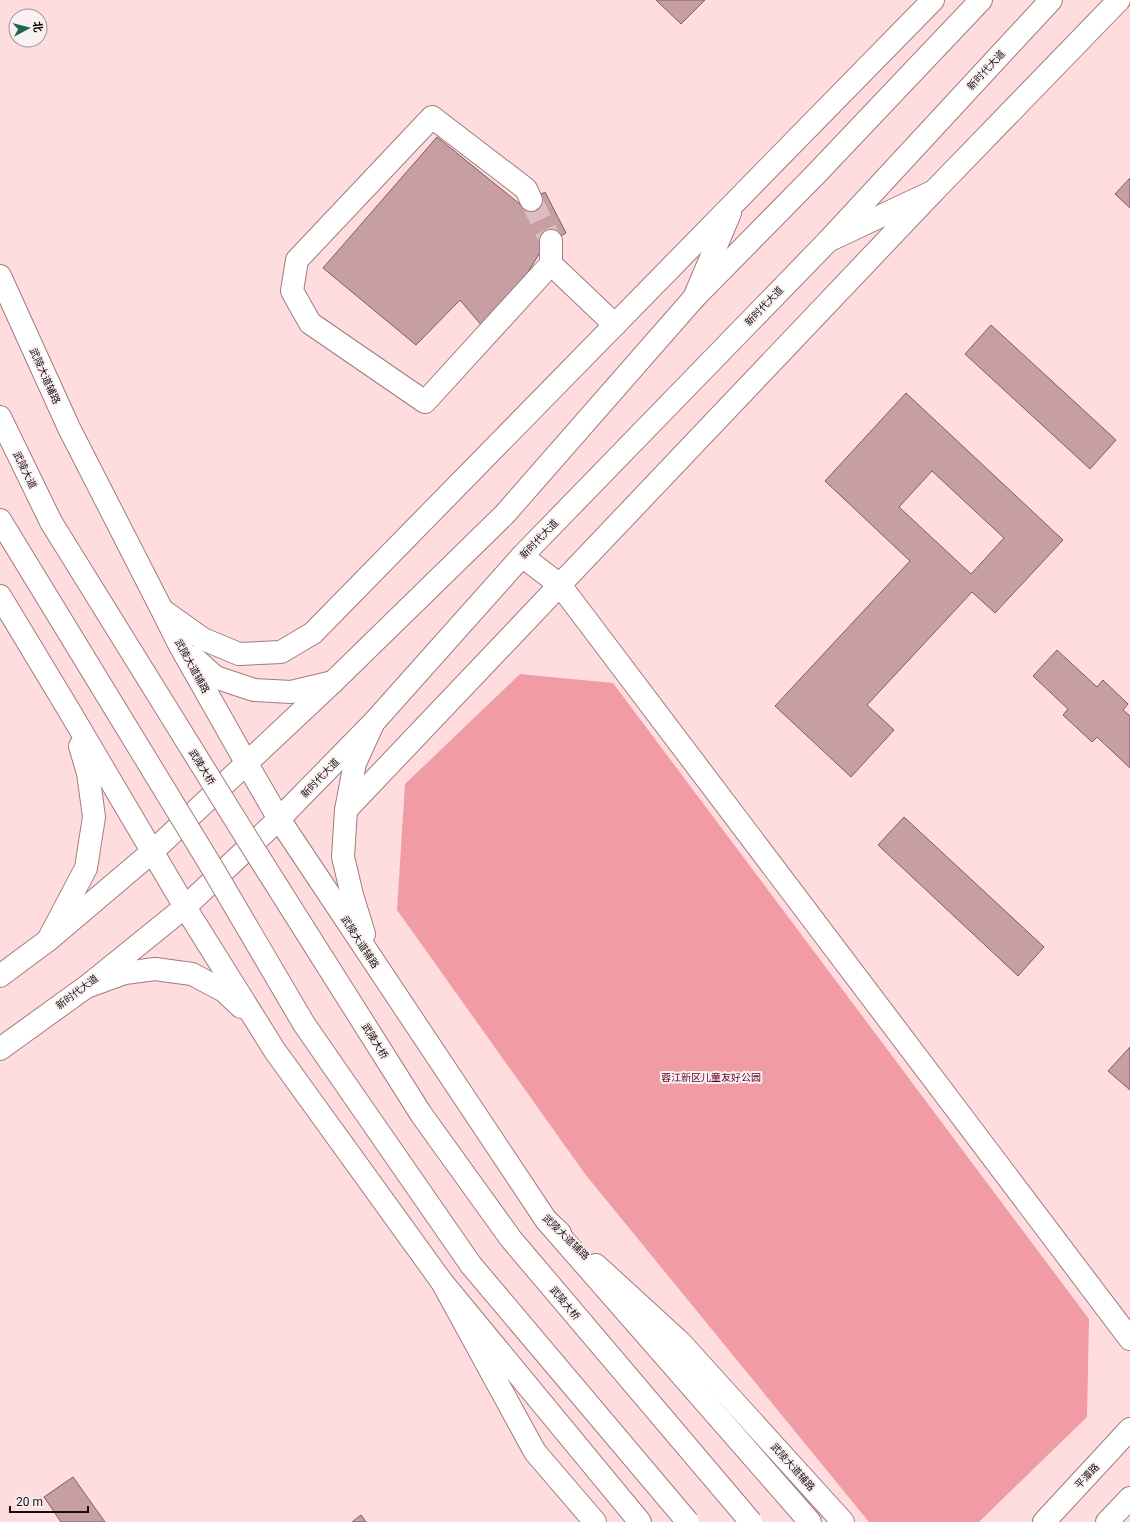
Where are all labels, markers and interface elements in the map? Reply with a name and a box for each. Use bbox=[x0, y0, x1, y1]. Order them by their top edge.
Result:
north arrow bbox=[8, 8, 48, 48]
text: 北 bbox=[30, 21, 45, 33]
street label: 新时代大道 bbox=[965, 48, 1007, 92]
street label: 新时代大道 bbox=[743, 284, 785, 328]
street label: 武陵大道辅路 bbox=[28, 346, 62, 406]
street label: 武陵大道 bbox=[11, 450, 39, 490]
street label: 新时代大道 bbox=[518, 517, 560, 561]
street label: 武陵大道辅路 bbox=[173, 637, 211, 695]
street label: 武陵大桥 bbox=[187, 747, 217, 787]
street label: 新时代大道 bbox=[299, 756, 341, 800]
street label: 武陵大道辅路 bbox=[339, 914, 381, 970]
street label: 新时代大道 bbox=[54, 973, 100, 1011]
street label: 武陵大桥 bbox=[360, 1021, 390, 1061]
park label: 蓉江新区儿童友好公园 bbox=[661, 1072, 761, 1083]
street label: 武陵大道辅路 bbox=[541, 1212, 591, 1262]
street label: 武陵大桥 bbox=[548, 1284, 582, 1322]
street label: 武陵大道辅路 bbox=[769, 1441, 817, 1493]
street label: 平潭路 bbox=[1073, 1461, 1101, 1491]
scale bar bbox=[10, 1488, 88, 1514]
text: 20 m bbox=[16, 1495, 43, 1509]

